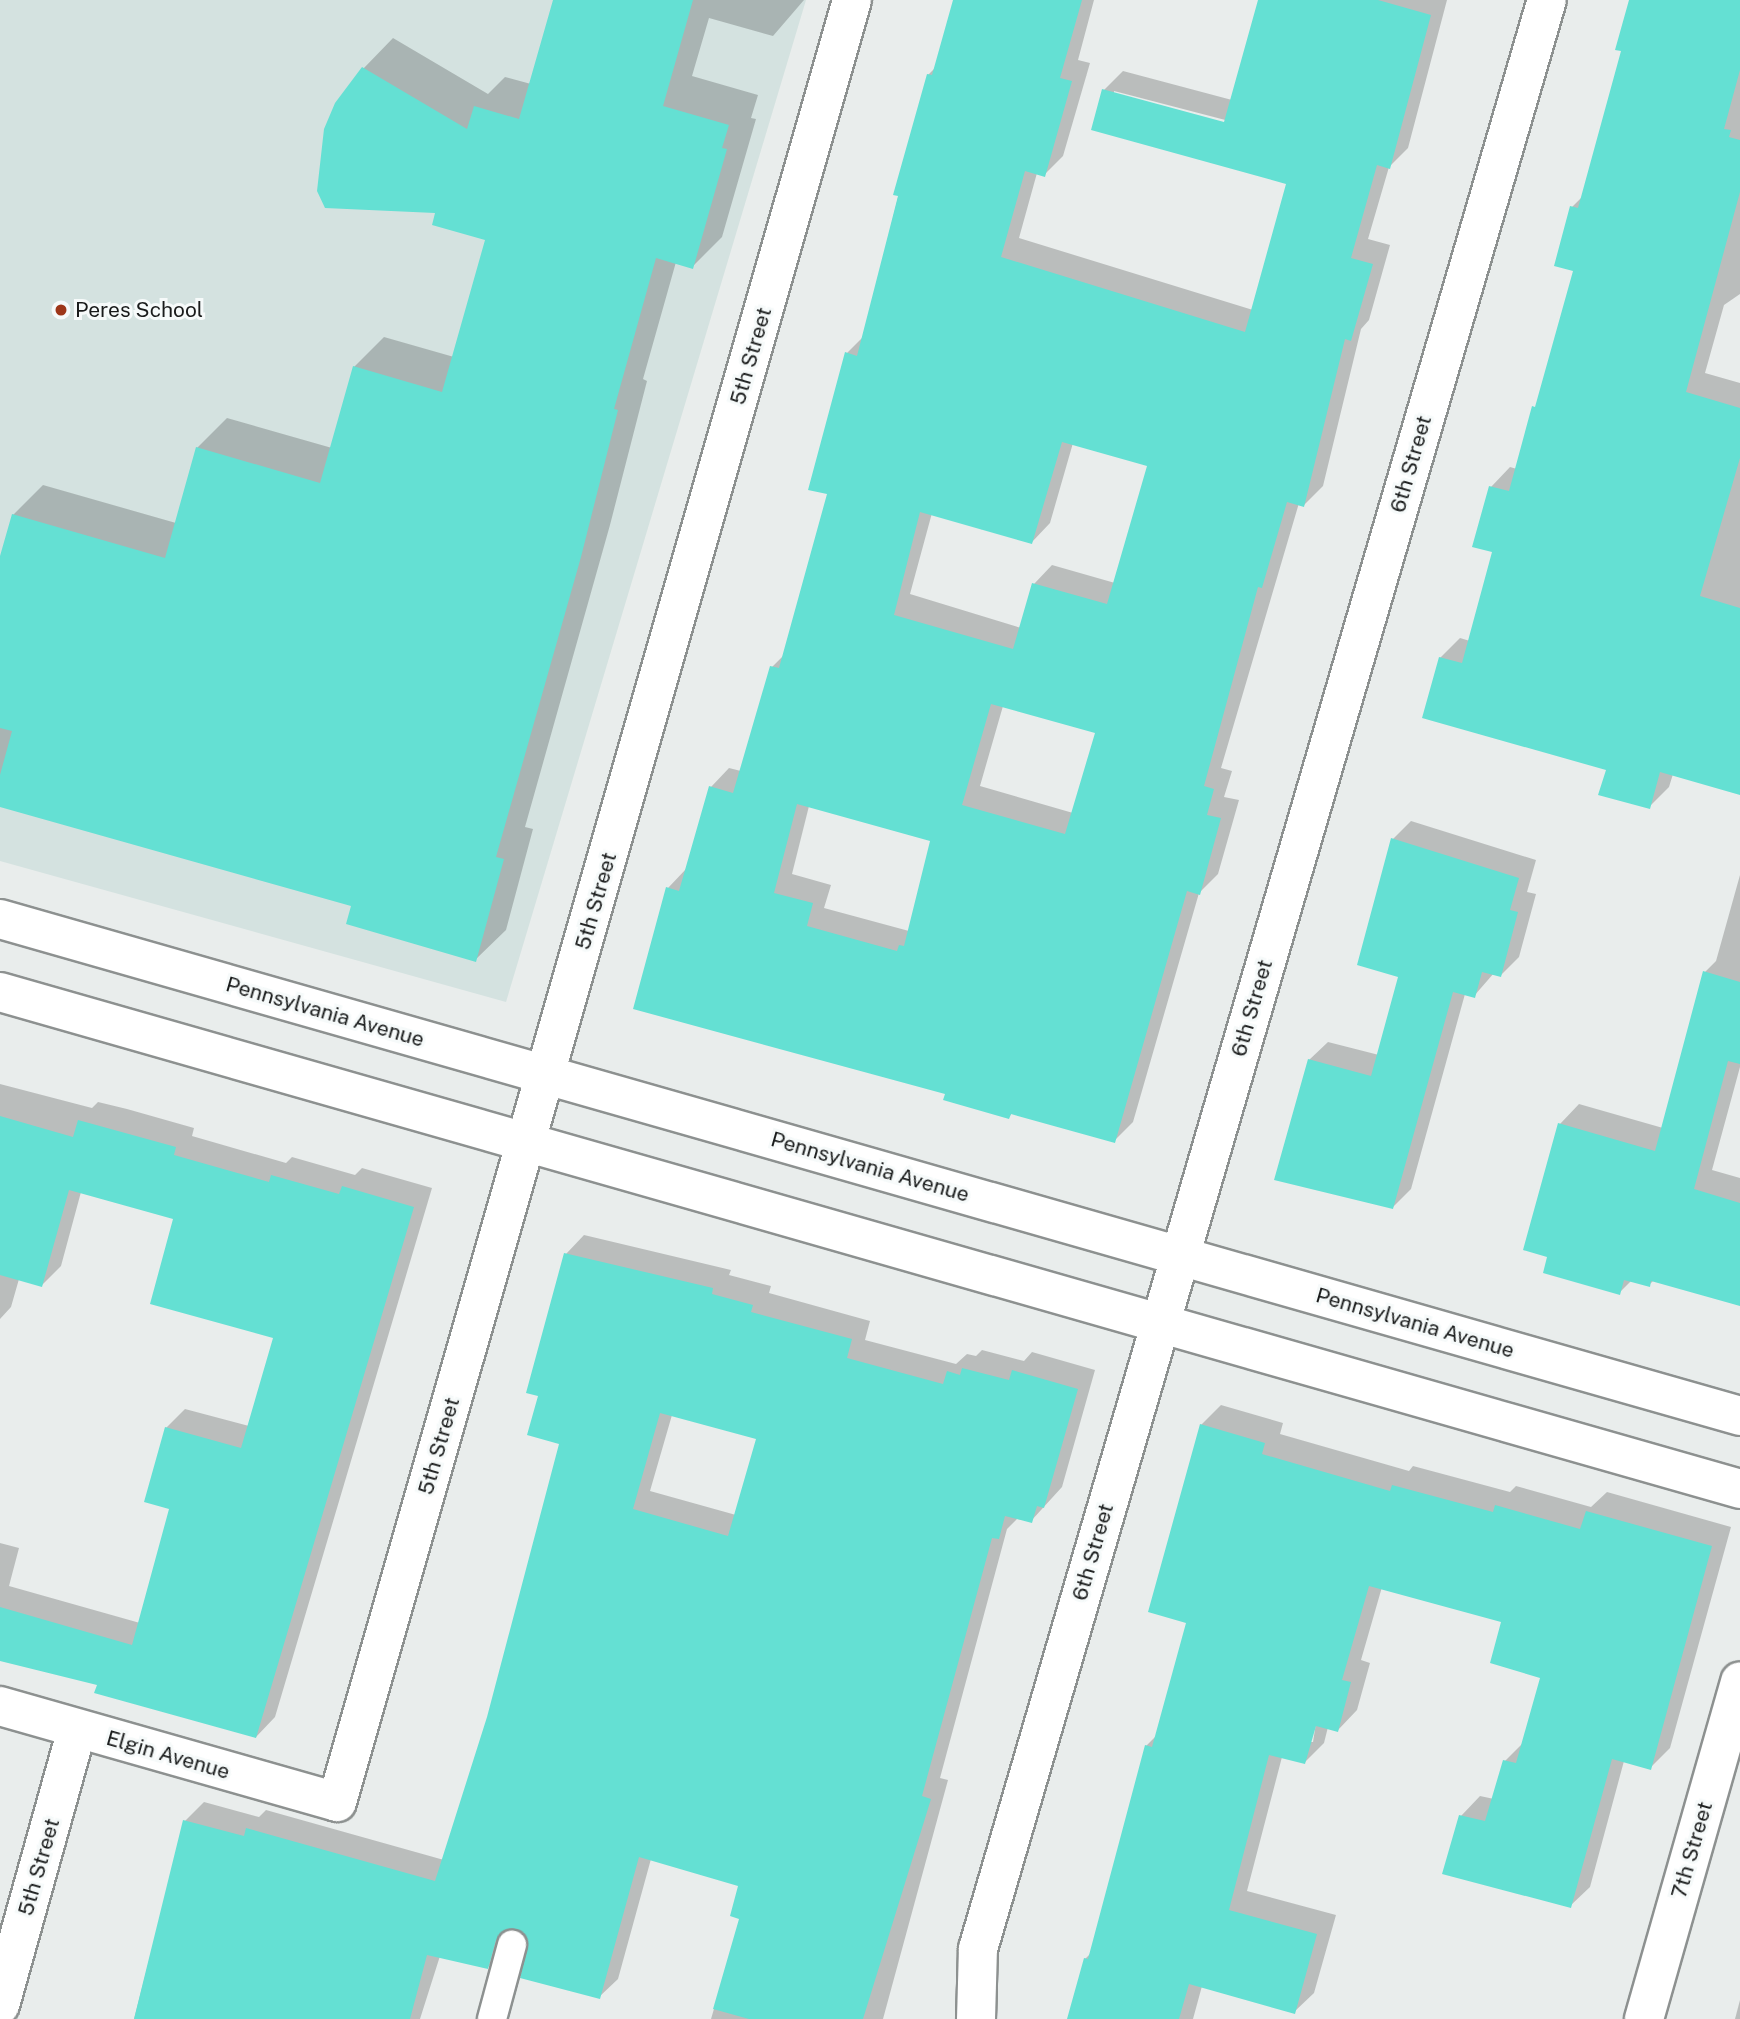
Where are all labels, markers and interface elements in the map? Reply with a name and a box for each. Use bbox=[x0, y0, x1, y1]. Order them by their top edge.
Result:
place label: Peres School bbox=[75, 297, 203, 323]
marker: Peres School bbox=[53, 302, 69, 318]
street label: 5th Street bbox=[725, 304, 777, 408]
street label: 6th Street bbox=[1385, 413, 1437, 515]
street label: 5th Street bbox=[570, 849, 622, 953]
street label: 6th Street bbox=[1226, 957, 1278, 1059]
street label: Pennsylvania Avenue bbox=[223, 972, 427, 1052]
street label: Pennsylvania Avenue bbox=[768, 1127, 972, 1207]
street label: Pennsylvania Avenue bbox=[1313, 1283, 1517, 1363]
street label: 5th Street bbox=[413, 1394, 465, 1498]
street label: 6th Street bbox=[1067, 1501, 1119, 1603]
street label: Elgin Avenue bbox=[103, 1725, 233, 1785]
street label: 7th Street bbox=[1666, 1799, 1718, 1901]
street label: 5th Street bbox=[13, 1815, 65, 1919]

